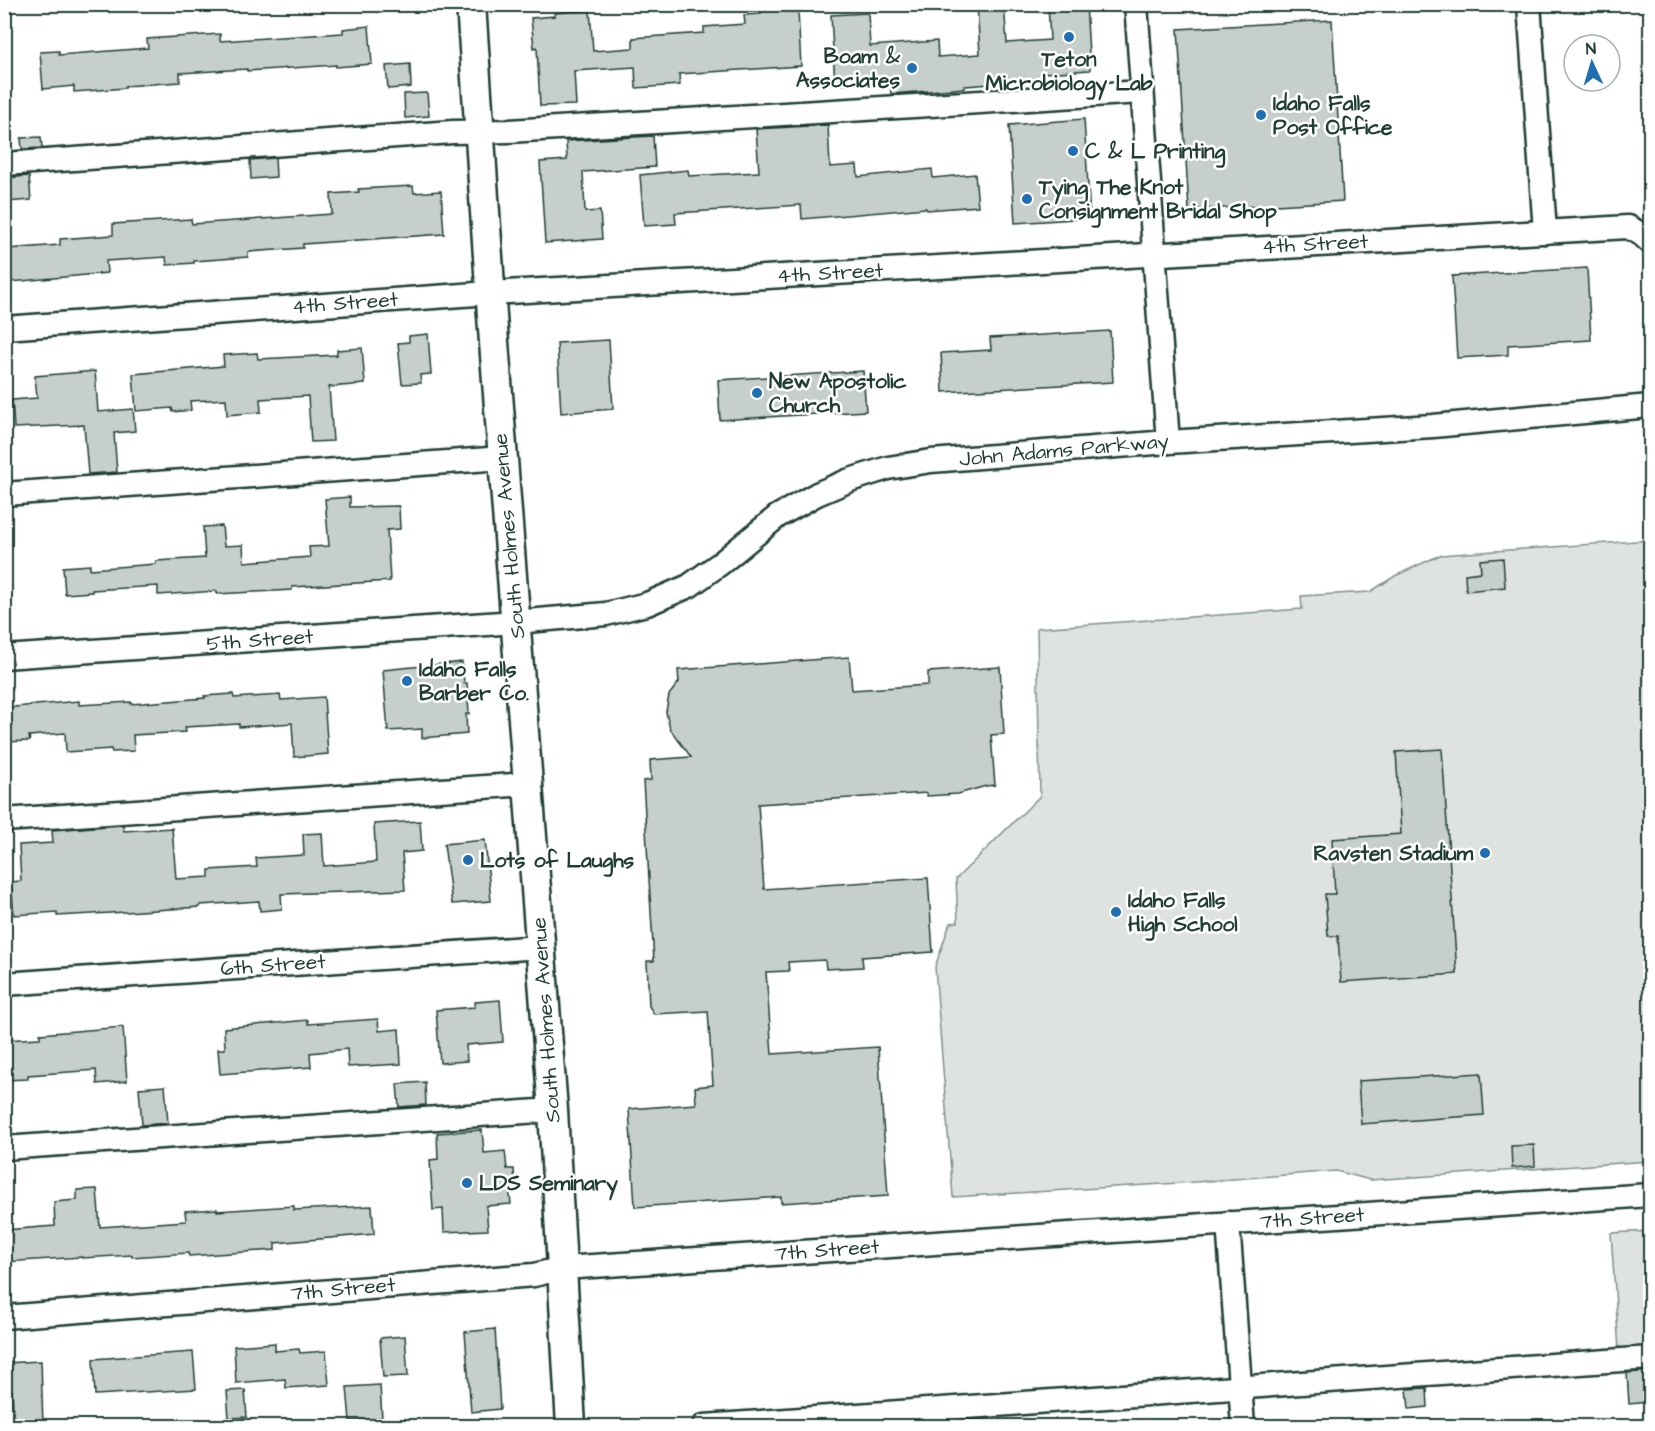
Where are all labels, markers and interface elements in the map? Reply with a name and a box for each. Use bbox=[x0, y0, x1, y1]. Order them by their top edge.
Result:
marker: Teton Microbiology Lab bbox=[1062, 30, 1076, 44]
north arrow bbox=[1562, 33, 1622, 93]
text: N bbox=[1585, 38, 1597, 60]
place label: Boam & Associates bbox=[796, 42, 901, 95]
place label: Teton Microbiology Lab bbox=[986, 45, 1153, 101]
marker: Boam & Associates bbox=[905, 61, 919, 75]
place label: Idaho Falls Post Office bbox=[1273, 89, 1393, 142]
marker: Idaho Falls Post Office bbox=[1254, 108, 1268, 122]
place label: C & L Printing bbox=[1085, 137, 1226, 168]
marker: C & L Printing bbox=[1066, 144, 1080, 158]
place label: Tying The Knot Consignment Bridal Shop bbox=[1038, 173, 1277, 228]
marker: Tying The Knot Consignment Bridal Shop bbox=[1020, 192, 1034, 206]
street label: 4th Street bbox=[1261, 227, 1369, 261]
street label: 4th Street bbox=[776, 256, 884, 290]
street label: 4th Street bbox=[291, 285, 400, 321]
place label: New Apostolic Church bbox=[769, 367, 907, 420]
marker: New Apostolic Church bbox=[750, 386, 764, 400]
street label: John Adams Parkway bbox=[958, 426, 1171, 476]
street label: South Holmes Avenue bbox=[486, 432, 532, 640]
street label: 5th Street bbox=[206, 622, 315, 658]
place label: Idaho Falls Barber Co. bbox=[419, 655, 529, 708]
marker: Idaho Falls Barber Co. bbox=[400, 674, 414, 688]
place label: Ravsten Stadium bbox=[1314, 839, 1474, 868]
place label: Lots of Laughs bbox=[480, 846, 635, 877]
marker: Ravsten Stadium bbox=[1478, 846, 1492, 860]
marker: Lots of Laughs bbox=[461, 853, 475, 867]
place label: Idaho Falls High School bbox=[1128, 886, 1238, 941]
marker: Idaho Falls High School bbox=[1109, 905, 1123, 919]
street label: South Holmes Avenue bbox=[524, 916, 568, 1124]
street label: 6th Street bbox=[219, 947, 327, 983]
place label: LDS Seminary bbox=[479, 1169, 618, 1201]
marker: LDS Seminary bbox=[460, 1176, 474, 1190]
street label: 7th Street bbox=[1259, 1200, 1366, 1236]
street label: 7th Street bbox=[774, 1232, 881, 1268]
street label: 7th Street bbox=[289, 1270, 397, 1308]

